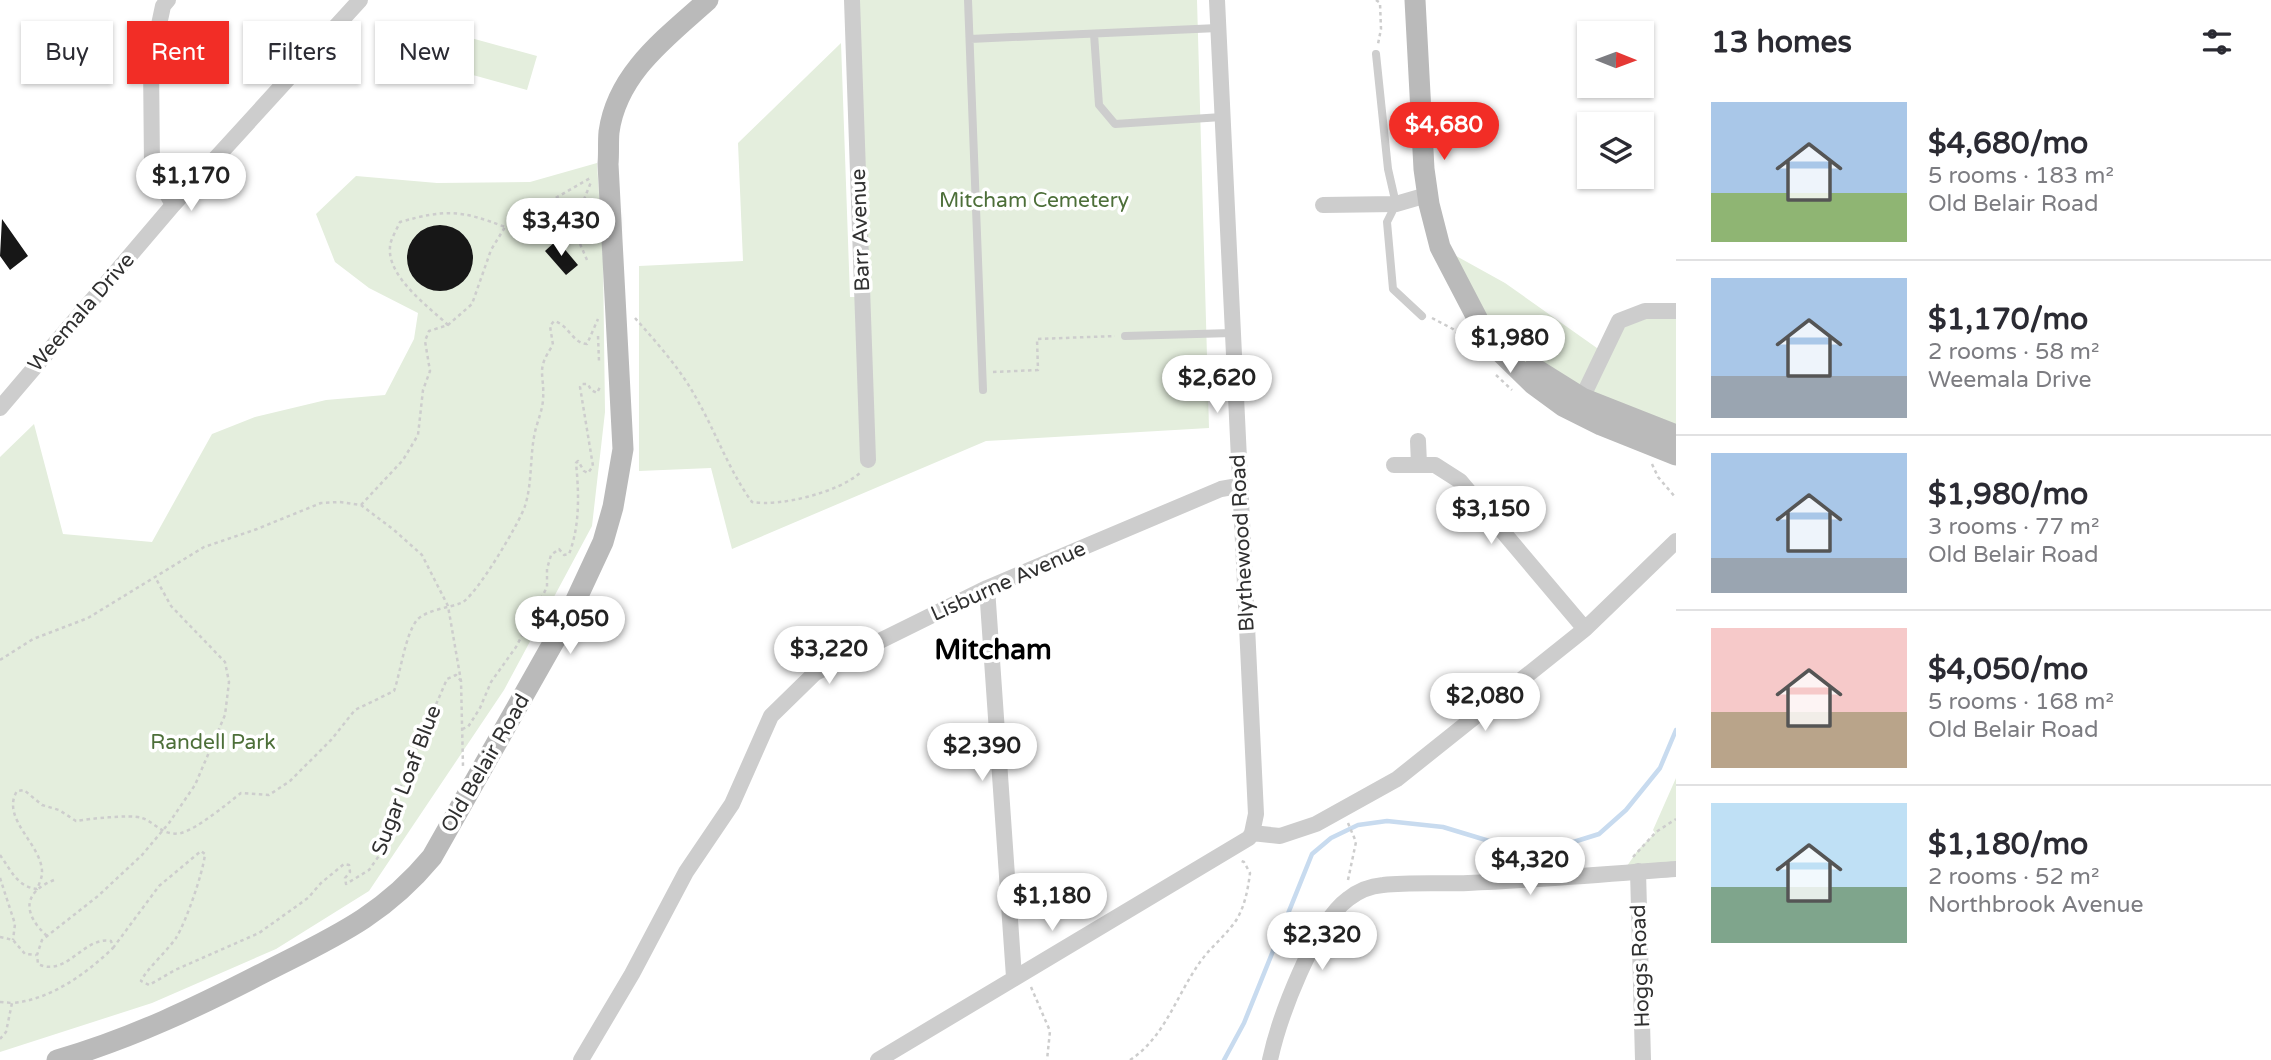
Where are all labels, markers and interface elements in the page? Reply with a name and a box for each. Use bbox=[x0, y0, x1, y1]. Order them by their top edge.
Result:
chip: Buy bbox=[21, 21, 113, 84]
chip: Rent bbox=[127, 21, 229, 84]
chip: Filters bbox=[243, 21, 361, 84]
chip: New bbox=[375, 21, 474, 84]
north arrow bbox=[1577, 21, 1654, 98]
map controls bbox=[1577, 21, 1654, 189]
icon: filters bbox=[2198, 23, 2236, 61]
text: 13 homes bbox=[1711, 24, 1852, 61]
pin: $4,680 bbox=[1387, 102, 1501, 162]
text: $4,680 bbox=[1405, 111, 1483, 139]
button: layers bbox=[1577, 112, 1654, 189]
text: $4,680/mo bbox=[1928, 125, 2088, 162]
icon: home bbox=[1767, 130, 1851, 214]
pin: $1,170 bbox=[134, 154, 248, 213]
text: $1,170 bbox=[152, 162, 230, 190]
text: 5 rooms · 183 m² bbox=[1928, 162, 2114, 190]
street label: Barr Avenue bbox=[846, 168, 875, 292]
park label: Mitcham Cemetery bbox=[939, 188, 1129, 213]
text: Old Belair Road bbox=[1928, 190, 2099, 218]
pin: $3,430 bbox=[504, 198, 618, 258]
text: $3,430 bbox=[522, 207, 600, 235]
street label: Weemala Drive bbox=[23, 248, 140, 377]
text: $1,170/mo bbox=[1928, 301, 2088, 338]
icon: home bbox=[1767, 306, 1851, 390]
pin: $1,980 bbox=[1453, 316, 1567, 375]
text: $1,980 bbox=[1471, 324, 1549, 352]
text: 2 rooms · 58 m² bbox=[1928, 338, 2099, 366]
pin: $2,620 bbox=[1160, 356, 1274, 415]
text: $2,620 bbox=[1178, 364, 1256, 392]
text: Weemala Drive bbox=[1928, 366, 2092, 394]
street label: Blythewood Road bbox=[1225, 454, 1260, 632]
text: $1,980/mo bbox=[1928, 476, 2088, 513]
icon: home bbox=[1767, 481, 1851, 565]
pin: $3,150 bbox=[1434, 486, 1548, 546]
text: $3,150 bbox=[1452, 495, 1530, 523]
text: 3 rooms · 77 m² bbox=[1928, 513, 2099, 541]
street label: Lisburne Avenue bbox=[927, 536, 1090, 627]
text: Old Belair Road bbox=[1928, 541, 2099, 569]
pin: $4,050 bbox=[513, 596, 627, 656]
text: $4,050 bbox=[531, 605, 609, 633]
pin: $3,220 bbox=[772, 626, 886, 686]
district label: Mitcham bbox=[934, 633, 1052, 667]
text: $3,220 bbox=[790, 635, 868, 663]
text: $4,050/mo bbox=[1928, 651, 2088, 688]
icon: home bbox=[1767, 656, 1851, 740]
pin: $2,080 bbox=[1428, 674, 1542, 733]
text: $2,080 bbox=[1446, 682, 1524, 710]
text: 5 rooms · 168 m² bbox=[1928, 688, 2114, 716]
street label: Old Belair Road bbox=[436, 690, 535, 837]
street label: Sugar Loaf Blue bbox=[366, 702, 447, 859]
text: Old Belair Road bbox=[1928, 716, 2099, 744]
pin: $2,390 bbox=[925, 724, 1039, 783]
park label: Randell Park bbox=[150, 730, 276, 755]
text: $2,390 bbox=[943, 732, 1021, 760]
text: $1,180/mo bbox=[1928, 826, 2088, 863]
icon: home bbox=[1767, 831, 1851, 915]
pin: $4,320 bbox=[1473, 838, 1587, 897]
text: $4,320 bbox=[1491, 846, 1569, 874]
text: 2 rooms · 52 m² bbox=[1928, 863, 2099, 891]
pin: $1,180 bbox=[995, 874, 1109, 933]
text: $1,180 bbox=[1013, 882, 1091, 910]
text: Northbrook Avenue bbox=[1928, 891, 2144, 919]
street label: Hoggs Road bbox=[1626, 904, 1655, 1028]
pin: $2,320 bbox=[1265, 912, 1379, 972]
text: $2,320 bbox=[1283, 921, 1361, 949]

